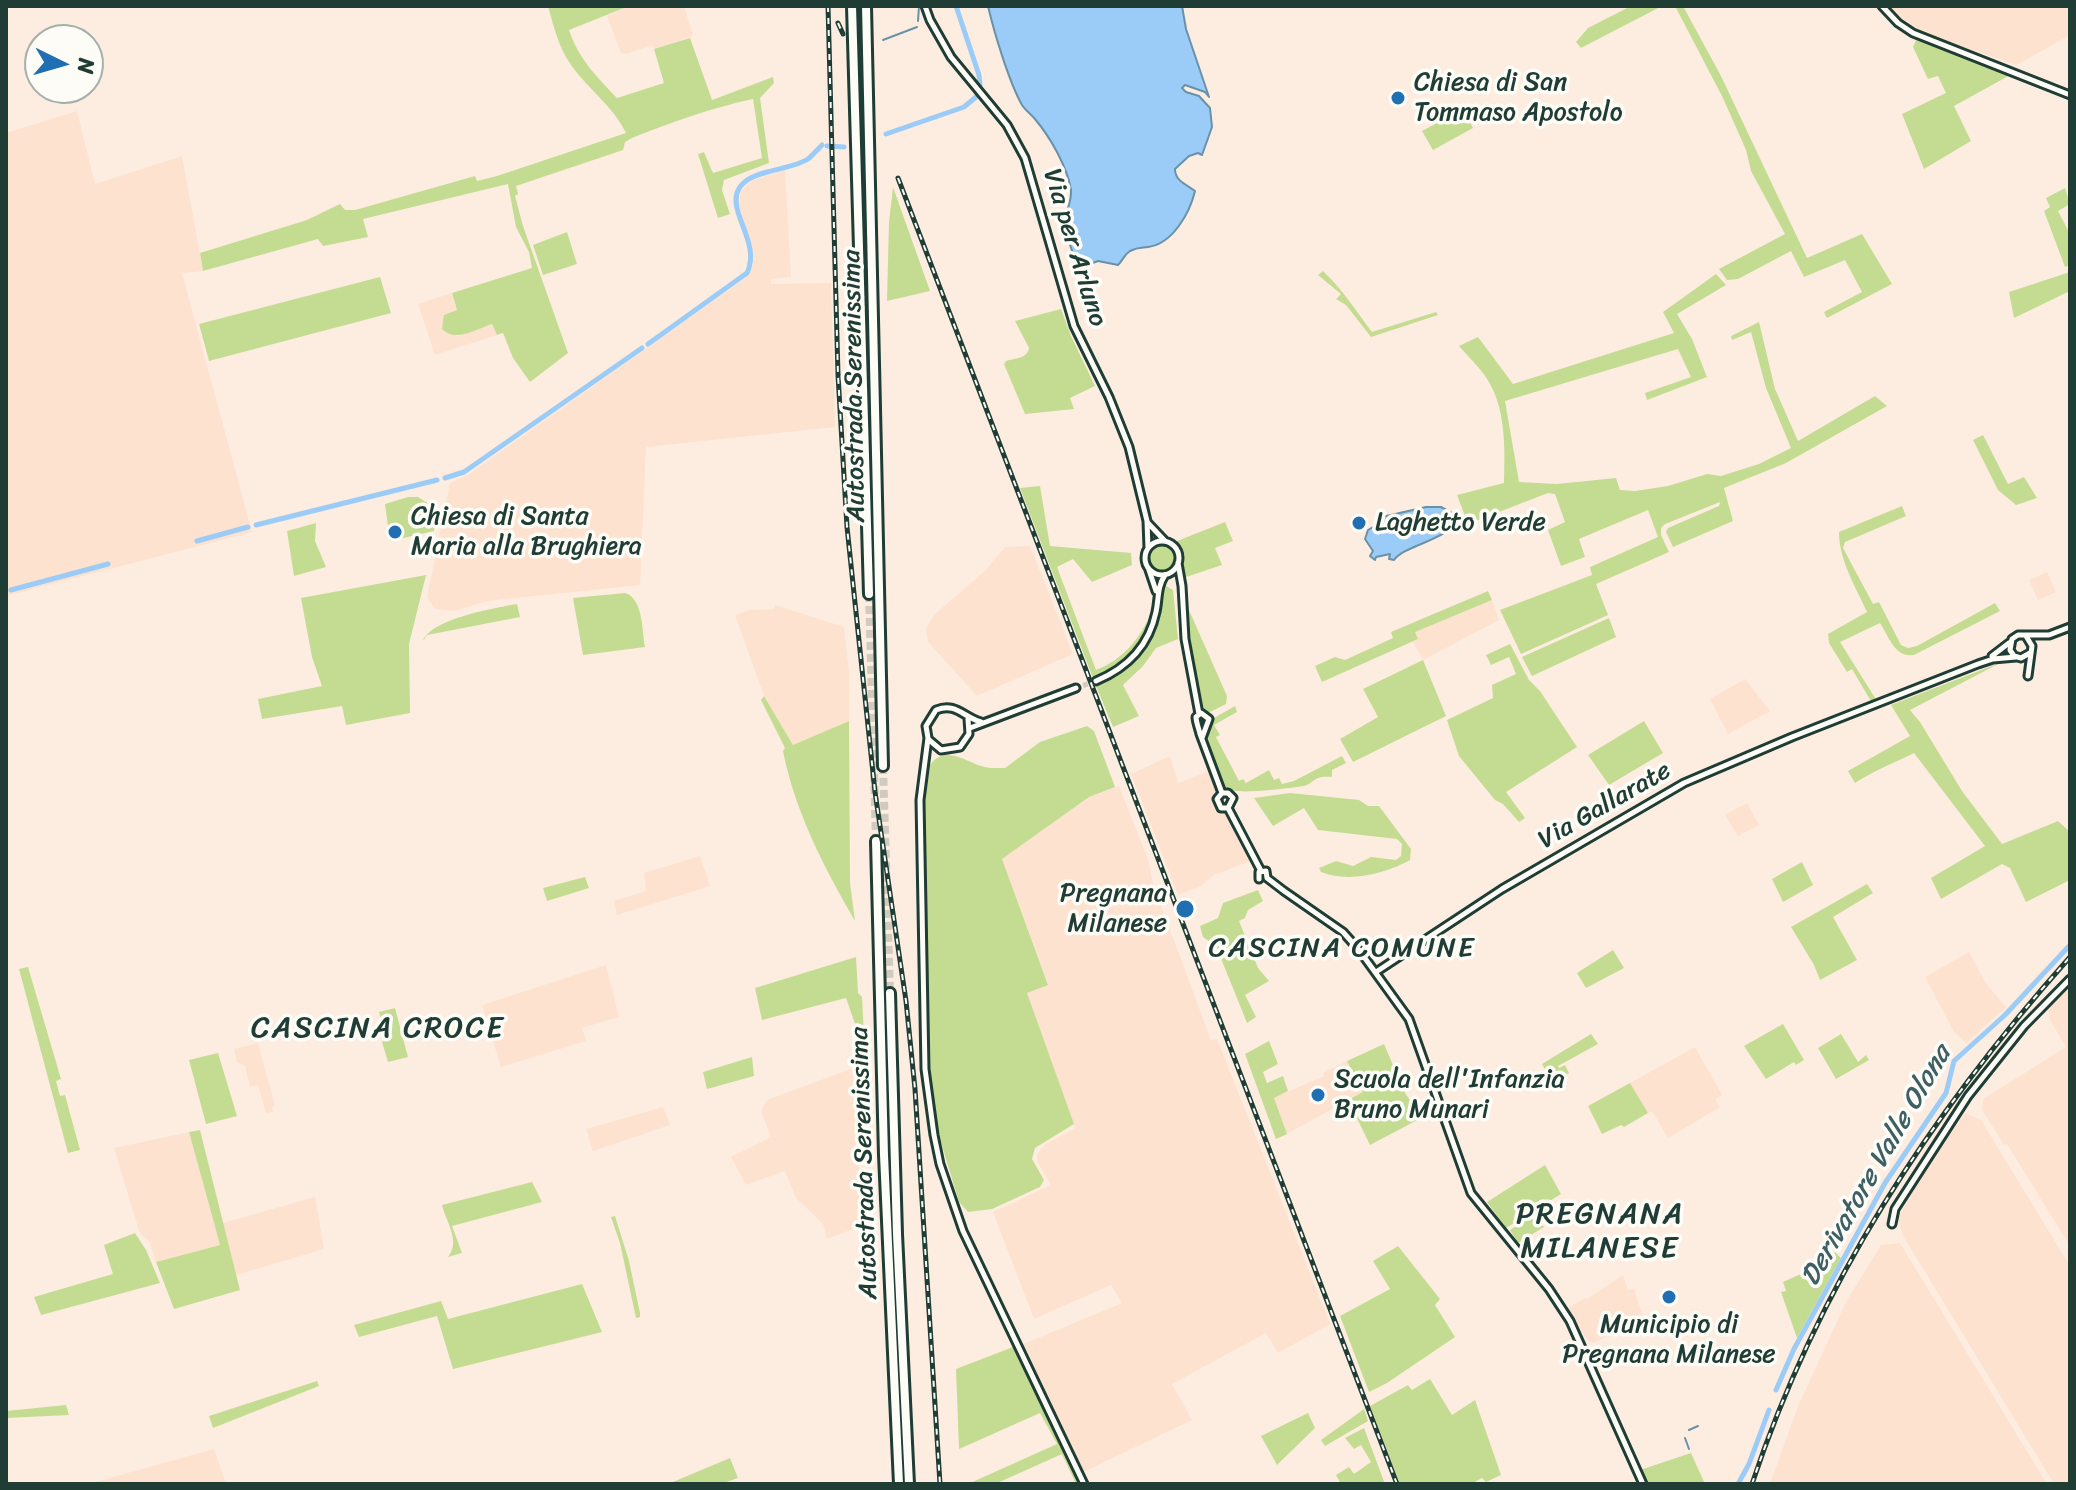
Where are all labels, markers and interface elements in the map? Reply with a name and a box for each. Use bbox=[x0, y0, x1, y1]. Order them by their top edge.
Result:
north arrow bbox=[24, 24, 104, 104]
text: N bbox=[66, 57, 107, 75]
place label: Chiesa di San Tommaso Apostolo bbox=[1414, 67, 1623, 128]
marker: Chiesa di San Tommaso Apostolo bbox=[1389, 89, 1407, 107]
street label: Via per Arluno bbox=[1035, 165, 1113, 331]
street label: Autostrada Serenissima bbox=[837, 249, 873, 523]
place label: Chiesa di Santa Maria alla Brughiera bbox=[411, 501, 642, 562]
place label: Laghetto Verde bbox=[1375, 507, 1546, 539]
marker: Laghetto Verde bbox=[1350, 514, 1368, 532]
marker: Chiesa di Santa Maria alla Brughiera bbox=[386, 523, 404, 541]
street label: Via Gallarate bbox=[1533, 755, 1677, 857]
place label: Pregnana Milanese bbox=[1060, 878, 1167, 940]
marker: Pregnana Milanese bbox=[1174, 898, 1196, 920]
district label: CASCINA COMUNE bbox=[1210, 932, 1474, 966]
district label: CASCINA CROCE bbox=[253, 1011, 503, 1047]
street label: Autostrada Serenissima bbox=[845, 1026, 885, 1300]
water label: Derivatore Valle Olona bbox=[1794, 1040, 1960, 1292]
place label: Scuola dell'Infanzia Bruno Munari bbox=[1334, 1064, 1565, 1126]
marker: Scuola dell'Infanzia Bruno Munari bbox=[1309, 1086, 1327, 1104]
district label: PREGNANA MILANESE bbox=[1516, 1197, 1684, 1268]
marker: Municipio di Pregnana Milanese bbox=[1660, 1288, 1678, 1306]
place label: Municipio di Pregnana Milanese bbox=[1562, 1309, 1776, 1370]

